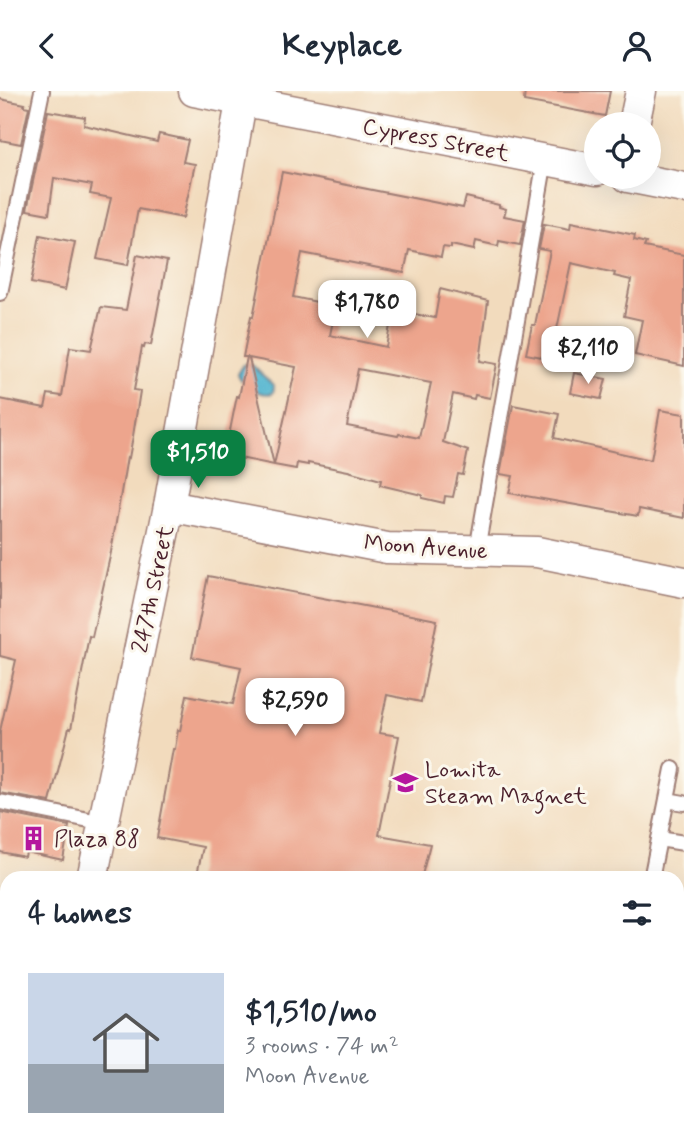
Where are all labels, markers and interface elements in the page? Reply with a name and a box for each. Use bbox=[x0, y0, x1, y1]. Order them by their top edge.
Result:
text: Keyplace bbox=[282, 25, 402, 67]
icon: back bbox=[28, 27, 66, 65]
icon: person bbox=[618, 27, 656, 65]
street label: Cypress Street bbox=[360, 112, 512, 170]
map controls bbox=[584, 112, 661, 189]
button: locate bbox=[584, 112, 661, 189]
pin: $1,780 bbox=[310, 281, 424, 340]
text: $1,780 bbox=[334, 288, 400, 318]
pin: $2,110 bbox=[531, 327, 645, 386]
text: $2,110 bbox=[557, 334, 619, 364]
pin: $1,510 bbox=[141, 431, 255, 490]
text: $1,510 bbox=[167, 438, 229, 468]
street label: 247th Street bbox=[126, 522, 182, 656]
street label: Moon Avenue bbox=[363, 529, 489, 567]
pin: $2,590 bbox=[238, 679, 352, 738]
text: $2,590 bbox=[262, 686, 329, 716]
place label: Lomita Steam Magnet bbox=[425, 756, 587, 814]
school or university icon: Lomita Steam Magnet bbox=[391, 768, 419, 796]
building icon: Plaza 88 bbox=[20, 824, 48, 852]
place label: Plaza 88 bbox=[54, 825, 140, 855]
text: 4 homes bbox=[28, 894, 132, 933]
icon: filters bbox=[618, 894, 656, 932]
text: $1,510/mo bbox=[245, 993, 377, 1032]
icon: home bbox=[84, 1001, 168, 1085]
text: 3 rooms · 74 m² bbox=[245, 1032, 399, 1062]
text: Moon Avenue bbox=[245, 1062, 369, 1092]

